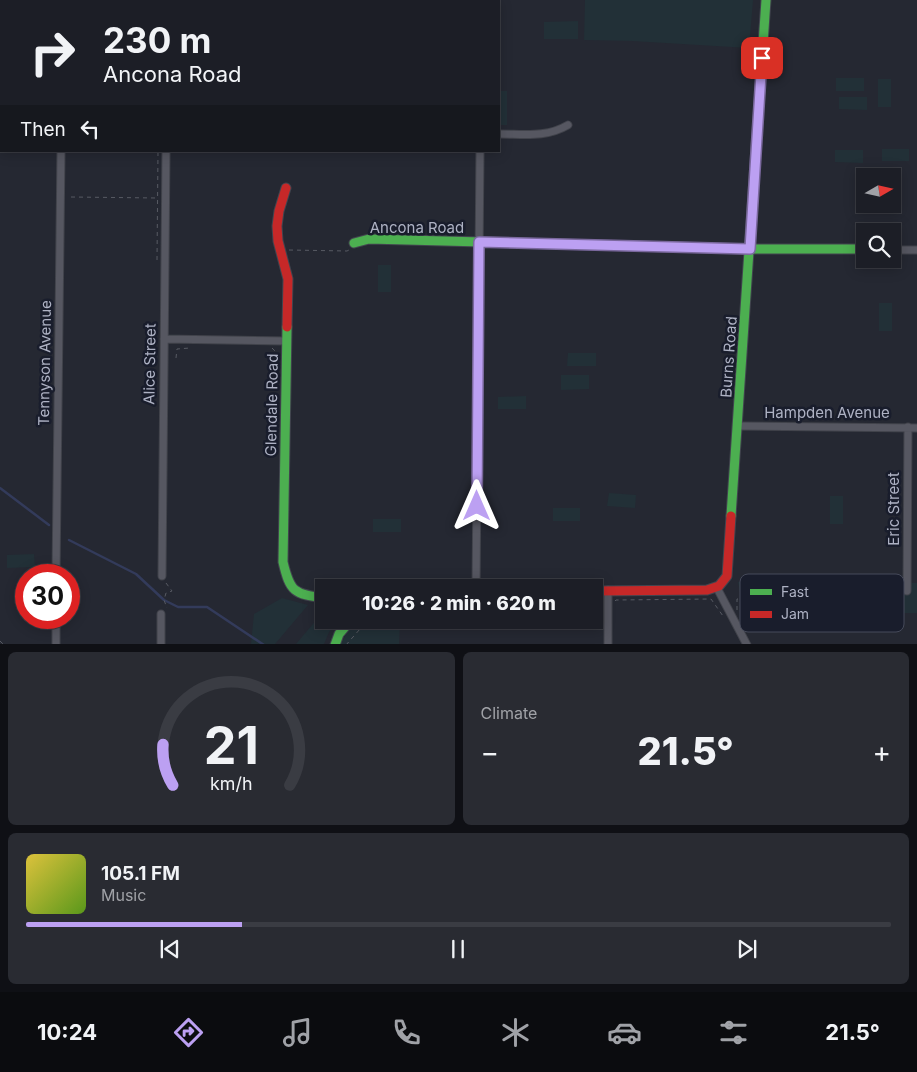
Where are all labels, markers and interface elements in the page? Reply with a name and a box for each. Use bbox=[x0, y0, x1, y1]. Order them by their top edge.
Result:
text: 230 m bbox=[103, 19, 211, 61]
icon: right bbox=[20, 20, 85, 85]
pin bbox=[741, 37, 783, 79]
icon: arrive bbox=[748, 44, 776, 72]
text: Ancona Road bbox=[103, 61, 242, 87]
icon: left bbox=[76, 115, 104, 143]
text: Then bbox=[20, 118, 66, 141]
north arrow bbox=[856, 168, 901, 212]
map controls bbox=[856, 168, 901, 268]
street label: Ancona Road bbox=[370, 218, 464, 237]
button: search bbox=[856, 223, 901, 268]
street label: Tennyson Avenue bbox=[34, 300, 55, 426]
street label: Burns Road bbox=[716, 316, 741, 398]
street label: Alice Street bbox=[139, 323, 160, 405]
street label: Glendale Road bbox=[261, 353, 282, 457]
street label: Hampden Avenue bbox=[764, 403, 890, 422]
street label: Eric Street bbox=[884, 472, 903, 546]
position arrow bbox=[450, 479, 502, 531]
speed limit sign: 30 bbox=[15, 564, 80, 629]
legend bbox=[740, 574, 904, 632]
text: Fast bbox=[781, 583, 809, 600]
text: 10:26 · 2 min · 620 m bbox=[362, 592, 556, 615]
text: Jam bbox=[781, 605, 809, 622]
text: Climate bbox=[481, 703, 537, 723]
text: 21 bbox=[204, 714, 259, 777]
text: 21.5° bbox=[638, 728, 734, 774]
text: − bbox=[481, 735, 499, 769]
text: + bbox=[872, 735, 891, 769]
text: km/h bbox=[210, 773, 252, 794]
text: 105.1 FM bbox=[101, 862, 180, 885]
text: Music bbox=[101, 885, 146, 905]
icon: previous bbox=[156, 935, 184, 963]
icon: pause bbox=[444, 935, 472, 963]
icon: next bbox=[733, 935, 761, 963]
icon: directions bbox=[171, 1015, 206, 1050]
icon: music bbox=[280, 1015, 315, 1050]
icon: phone bbox=[389, 1015, 424, 1050]
icon: climate bbox=[498, 1015, 533, 1050]
icon: car bbox=[607, 1015, 642, 1050]
icon: filters bbox=[716, 1015, 751, 1050]
text: 10:24 bbox=[37, 1019, 97, 1045]
text: 21.5° bbox=[825, 1019, 880, 1045]

